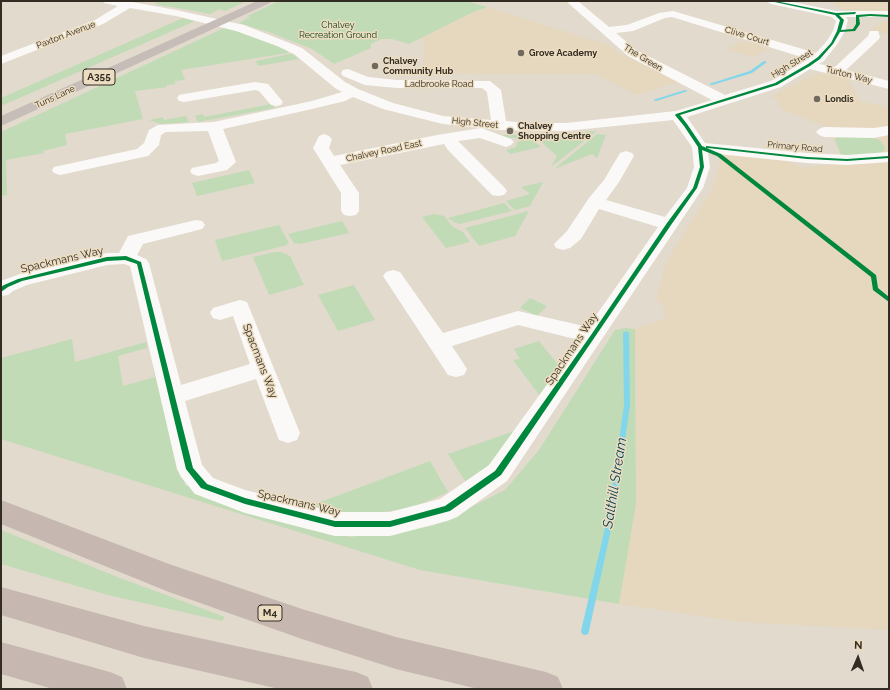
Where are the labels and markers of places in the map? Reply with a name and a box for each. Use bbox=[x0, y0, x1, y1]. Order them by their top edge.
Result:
marker: Grove Academy bbox=[516, 48, 526, 58]
place label: Grove Academy bbox=[529, 48, 597, 58]
place label: Chalvey Community Hub bbox=[383, 56, 453, 77]
marker: Chalvey Community Hub bbox=[370, 61, 380, 71]
marker: Londis bbox=[812, 94, 822, 104]
place label: Londis bbox=[825, 94, 854, 104]
place label: Chalvey Shopping Centre bbox=[518, 121, 591, 142]
marker: Chalvey Shopping Centre bbox=[505, 126, 515, 136]

